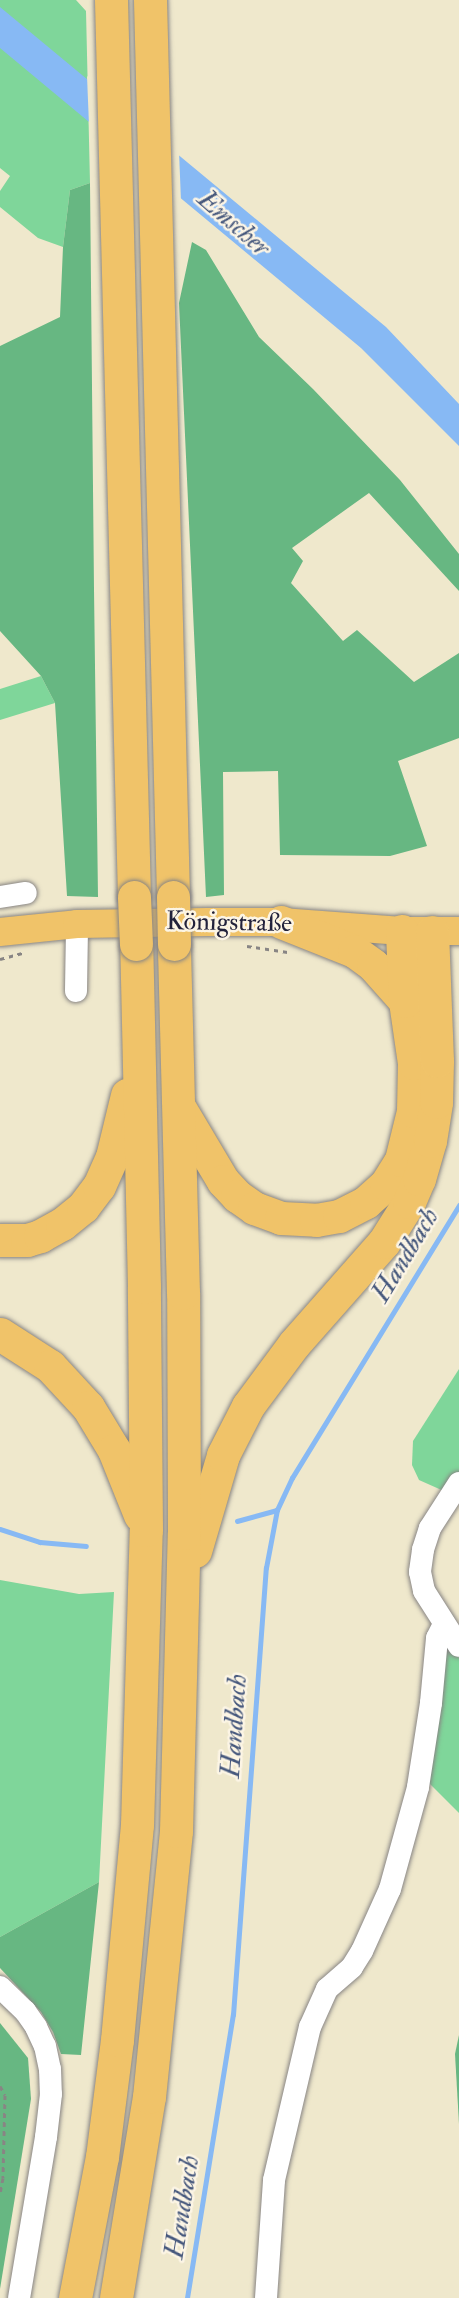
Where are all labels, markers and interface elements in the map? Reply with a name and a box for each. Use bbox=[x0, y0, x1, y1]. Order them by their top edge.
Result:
water label: Emscher bbox=[191, 183, 277, 263]
street label: Königstraße bbox=[166, 906, 292, 940]
water label: Handbach bbox=[364, 1202, 446, 1308]
water label: Handbach bbox=[214, 1673, 254, 1779]
water label: Handbach bbox=[158, 2153, 206, 2261]

